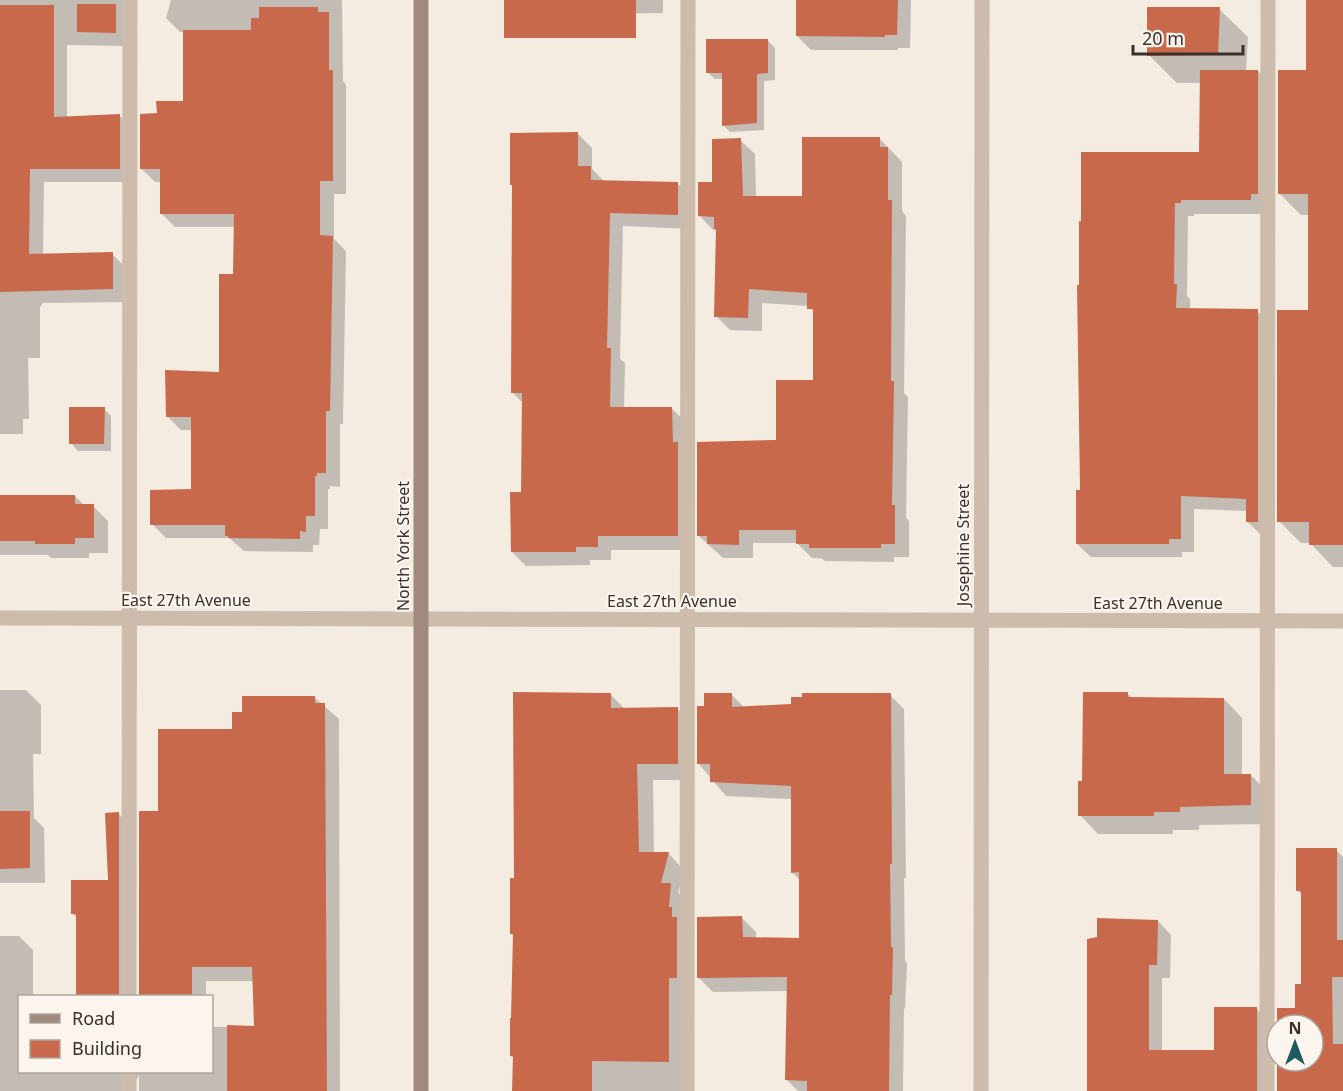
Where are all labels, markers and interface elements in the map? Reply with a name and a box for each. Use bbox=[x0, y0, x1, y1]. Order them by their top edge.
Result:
scale bar bbox=[1133, 18, 1242, 56]
text: 20 m bbox=[1142, 26, 1184, 50]
street label: North York Street bbox=[392, 481, 414, 611]
street label: Josephine Street bbox=[952, 484, 974, 608]
street label: East 27th Avenue bbox=[121, 589, 251, 611]
street label: East 27th Avenue bbox=[607, 590, 737, 612]
street label: East 27th Avenue bbox=[1093, 592, 1223, 614]
legend bbox=[18, 995, 213, 1073]
text: Road bbox=[72, 1006, 115, 1030]
north arrow bbox=[1265, 1013, 1325, 1073]
text: N bbox=[1288, 1017, 1302, 1039]
text: Building bbox=[72, 1036, 142, 1060]

